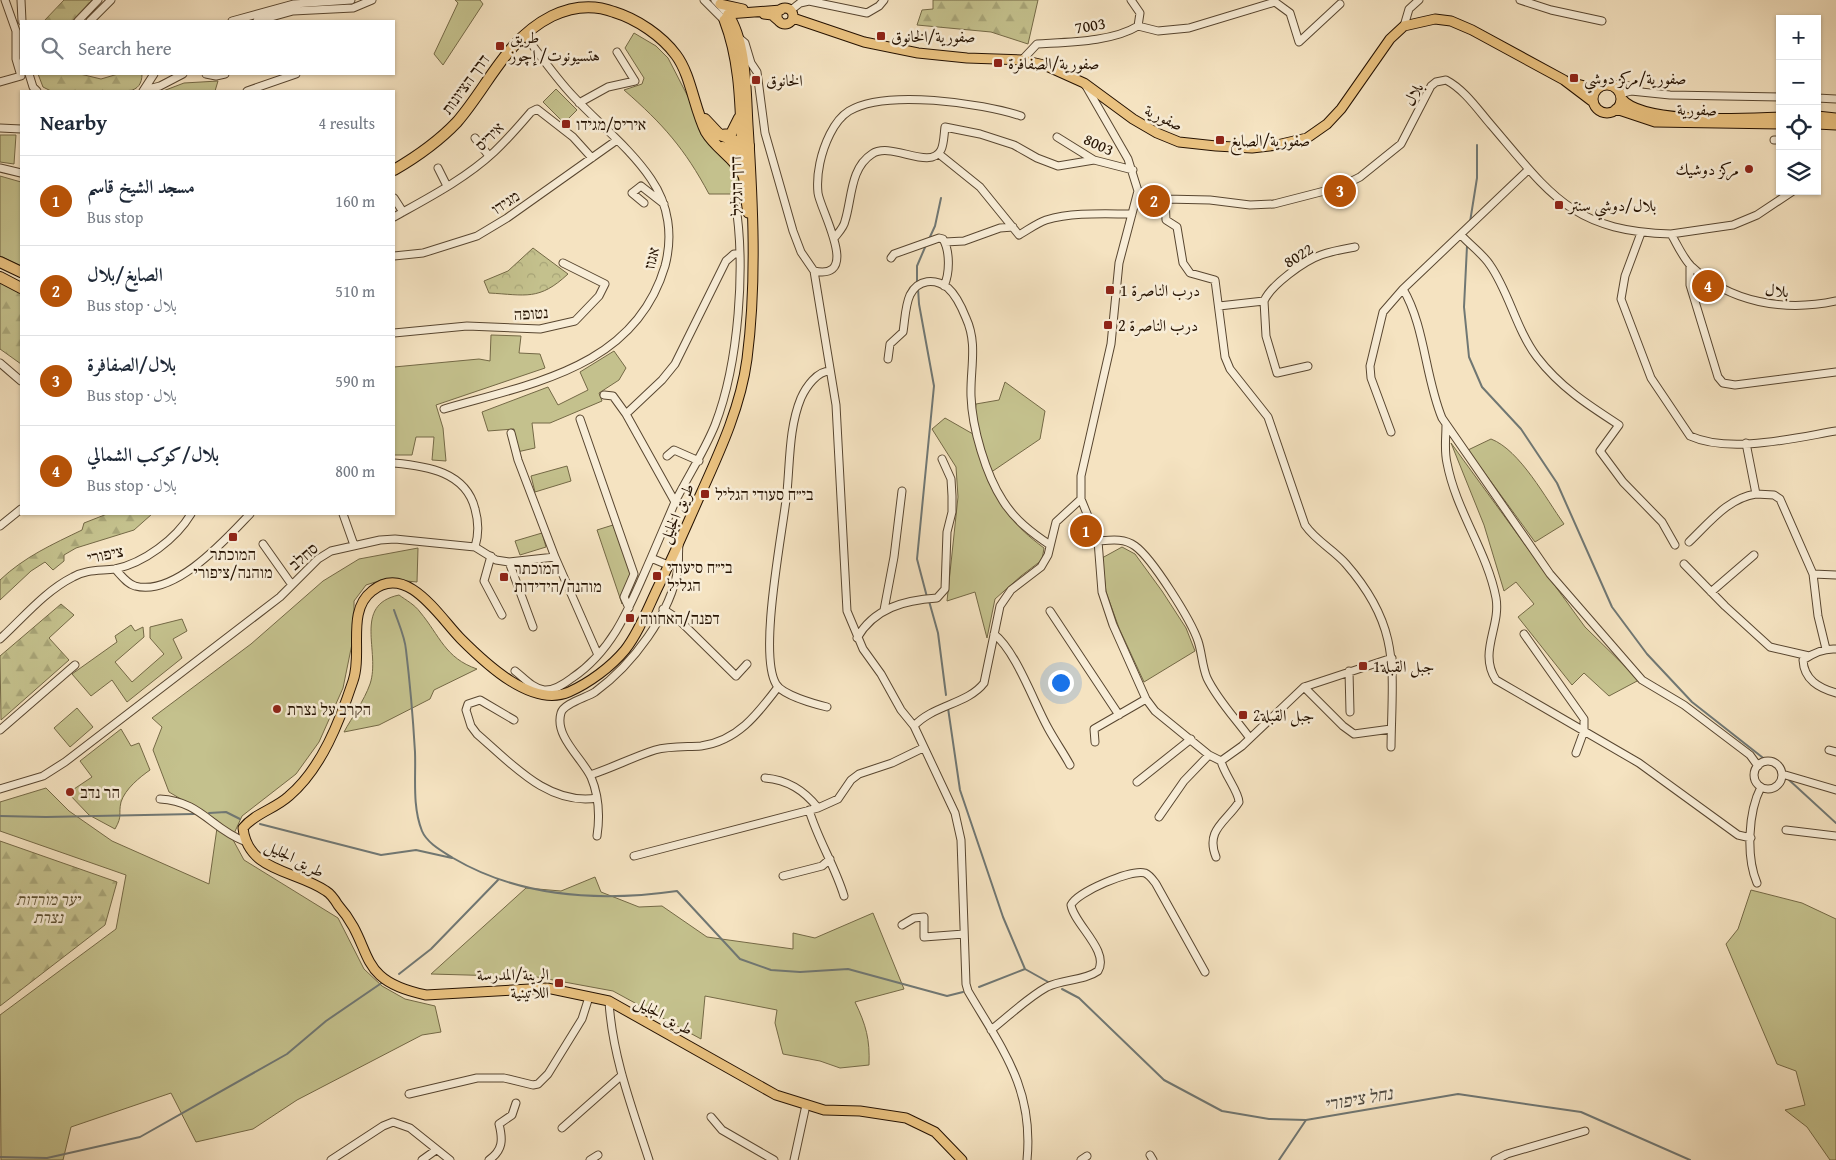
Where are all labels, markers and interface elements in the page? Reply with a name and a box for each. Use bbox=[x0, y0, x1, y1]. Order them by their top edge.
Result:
street label: 7003 bbox=[1073, 11, 1107, 39]
map controls bbox=[1776, 15, 1821, 195]
button: + bbox=[1776, 15, 1821, 60]
search box bbox=[20, 20, 395, 75]
place label: صفورية/الخانوق bbox=[891, 24, 976, 48]
place label: طريق هتسيونوت/ إچوز bbox=[508, 25, 600, 67]
marker: صفورية/الخانوق bbox=[875, 30, 887, 42]
icon: search bbox=[38, 34, 66, 62]
text: Search here bbox=[78, 34, 172, 62]
marker: طريق هتسيونوت/ إچوز bbox=[494, 40, 506, 52]
street label: דרך הציונות bbox=[435, 49, 495, 119]
place label: صفورية/الصفافرة bbox=[1008, 51, 1099, 75]
marker: صفورية/الصفافرة bbox=[992, 57, 1004, 69]
button: − bbox=[1776, 60, 1821, 105]
place label: صفورية/مركز دوشي bbox=[1584, 66, 1686, 94]
place label: الخانوق bbox=[766, 68, 803, 92]
marker: صفورية/مركز دوشي bbox=[1568, 72, 1580, 84]
marker: الخانوق bbox=[750, 74, 762, 86]
street label: بلال bbox=[1397, 78, 1429, 110]
street label: صفورية bbox=[1677, 97, 1717, 121]
street label: صفورية bbox=[1141, 98, 1187, 136]
button: locate bbox=[1776, 105, 1821, 150]
text: Nearby bbox=[40, 107, 107, 138]
text: 4 results bbox=[318, 111, 375, 135]
place label: איריס/מגידו bbox=[576, 112, 646, 136]
street label: איריס bbox=[469, 116, 509, 156]
marker: איריס/מגידו bbox=[560, 118, 572, 130]
street label: 8003 bbox=[1080, 127, 1118, 161]
place label: صفورية/الصايغ bbox=[1230, 128, 1310, 156]
marker: صفورية/الصايغ bbox=[1214, 134, 1226, 146]
button: layers bbox=[1776, 150, 1821, 195]
street label: דרך הגליל bbox=[723, 156, 749, 216]
place label: مركز دوشيك bbox=[1675, 157, 1739, 181]
marker: مركز دوشيك bbox=[1743, 163, 1755, 175]
text: مسجد الشيخ قاسم bbox=[87, 172, 195, 200]
pin: 3 bbox=[1324, 172, 1356, 210]
pin: 2 bbox=[1138, 182, 1170, 220]
street label: מגידו bbox=[486, 184, 524, 220]
text: 1 bbox=[52, 189, 60, 213]
text: 160 m bbox=[335, 189, 375, 213]
place label: بلال/دوشي سنتر bbox=[1567, 193, 1656, 221]
marker: بلال/دوشي سنتر bbox=[1553, 199, 1565, 211]
text: Bus stop bbox=[87, 205, 143, 229]
street label: 8022 bbox=[1279, 237, 1317, 273]
street label: אגוז bbox=[637, 244, 665, 272]
text: الصايغ/بلال bbox=[87, 260, 163, 288]
pin: 4 bbox=[1692, 267, 1724, 305]
street label: بلال bbox=[1764, 277, 1790, 303]
place label: درب الناصرة 1 bbox=[1120, 278, 1200, 302]
text: 2 bbox=[52, 279, 60, 303]
text: 510 m bbox=[335, 279, 375, 303]
marker: درب الناصرة 1 bbox=[1104, 284, 1116, 296]
text: Bus stop · بلال bbox=[87, 293, 177, 317]
street label: נטופה bbox=[513, 300, 549, 326]
place label: درب الناصرة 2 bbox=[1118, 313, 1198, 337]
marker: درب الناصرة 2 bbox=[1102, 319, 1114, 331]
text: بلال/الصفافرة bbox=[87, 350, 176, 378]
text: 3 bbox=[52, 369, 60, 393]
text: 590 m bbox=[335, 369, 375, 393]
text: Bus stop · بلال bbox=[87, 383, 177, 407]
text: بلال/كوكب الشمالي bbox=[87, 440, 219, 468]
text: 4 bbox=[52, 459, 60, 483]
text: 800 m bbox=[335, 459, 375, 483]
text: Bus stop · بلال bbox=[87, 473, 177, 497]
street label: طريق الجليل bbox=[652, 479, 700, 547]
place label: בי״ח סעודי הגליל bbox=[715, 482, 814, 506]
marker: בי״ח סעודי הגליל bbox=[699, 488, 711, 500]
pin: 1 bbox=[1070, 512, 1102, 550]
marker: המוכתר מוהנה/ציפורי bbox=[227, 531, 239, 543]
street label: סחלב bbox=[283, 536, 323, 576]
street label: ציפורי bbox=[85, 538, 125, 570]
place label: המוכתר מוהנה/ציפורי bbox=[193, 542, 273, 584]
place label: בי״ח סיעודי הגליל bbox=[667, 555, 733, 597]
place label: המוכתר מוהנה/הידידות bbox=[514, 556, 602, 598]
marker: בי״ח סיעודי הגליל bbox=[651, 570, 663, 582]
marker: המוכתר מוהנה/הידידות bbox=[498, 571, 510, 583]
place label: דפנה/האחווה bbox=[640, 606, 720, 630]
marker: דפנה/האחווה bbox=[624, 612, 636, 624]
place label: جبل القبلة1 bbox=[1373, 654, 1435, 678]
marker: جبل القبلة1 bbox=[1357, 660, 1369, 672]
your location bbox=[1048, 670, 1074, 696]
place label: הקרב על נצרת bbox=[287, 697, 371, 721]
marker: הקרב על נצרת bbox=[271, 703, 283, 715]
place label: جبل القبلة2 bbox=[1253, 703, 1315, 727]
marker: جبل القبلة2 bbox=[1237, 709, 1249, 721]
place label: הר נדב bbox=[80, 780, 120, 804]
marker: הר נדב bbox=[64, 786, 76, 798]
street label: طريق الجليل bbox=[261, 833, 329, 883]
park label: יער מורדות נצרת bbox=[16, 887, 82, 929]
place label: الرينة/المدرسة اللاتينية bbox=[477, 962, 549, 1004]
marker: الرينة/المدرسة اللاتينية bbox=[553, 977, 565, 989]
street label: طريق الجليل bbox=[630, 989, 698, 1041]
water label: נחל ציפורי bbox=[1321, 1079, 1396, 1118]

